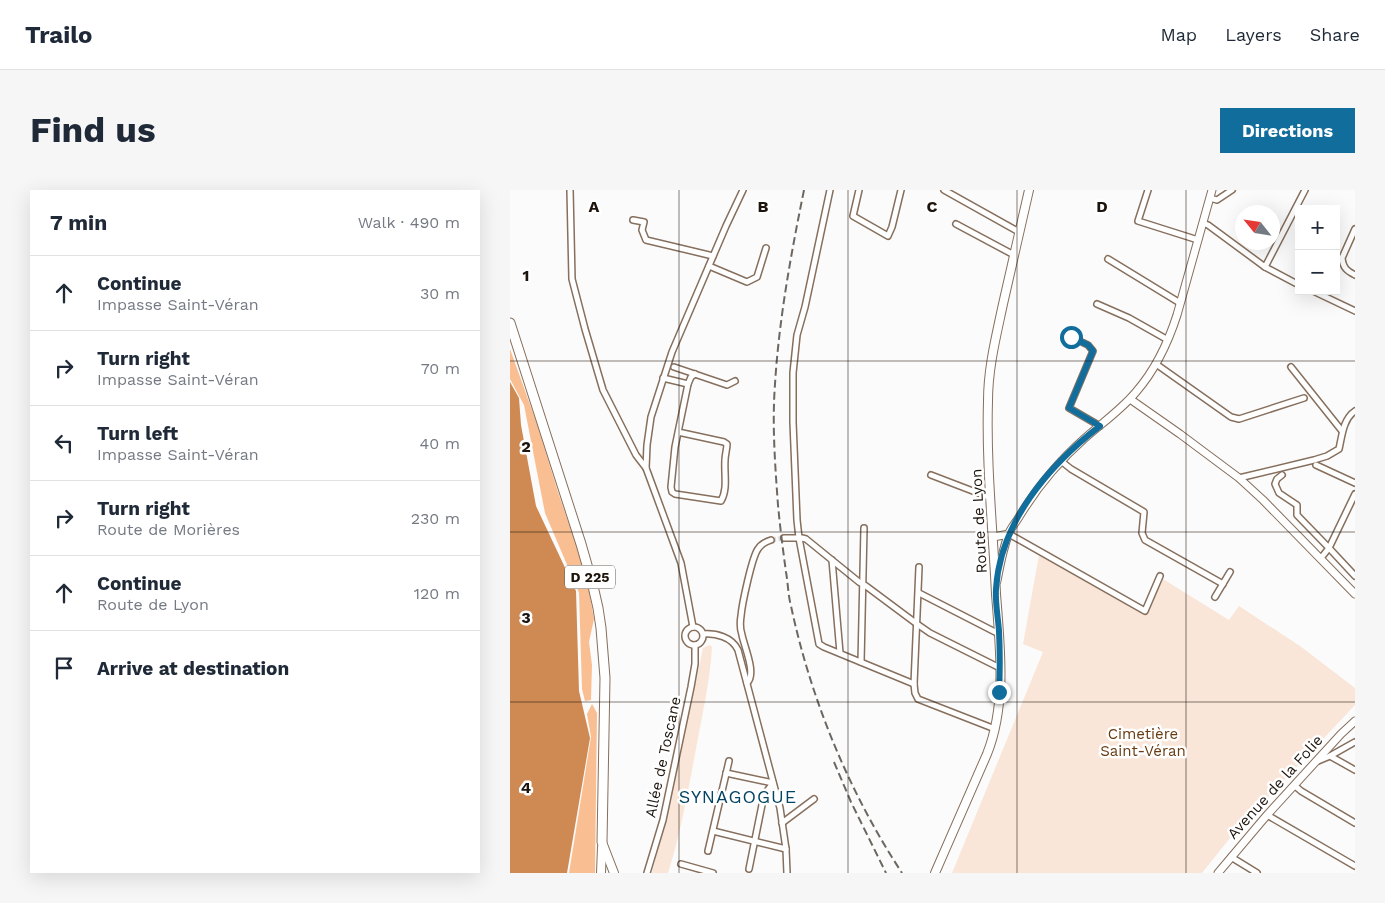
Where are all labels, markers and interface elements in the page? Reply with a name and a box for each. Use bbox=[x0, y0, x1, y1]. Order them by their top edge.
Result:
text: Trailo bbox=[25, 21, 92, 49]
text: Map bbox=[1160, 24, 1197, 45]
text: Layers bbox=[1225, 24, 1282, 45]
text: Share bbox=[1310, 24, 1360, 45]
button: Directions bbox=[1220, 108, 1355, 153]
text: Find us bbox=[30, 109, 156, 151]
text: A bbox=[589, 197, 600, 216]
text: B bbox=[758, 197, 769, 216]
text: C bbox=[927, 197, 938, 216]
text: D bbox=[1096, 197, 1108, 216]
north arrow bbox=[1235, 205, 1280, 250]
map controls bbox=[1295, 205, 1340, 295]
button: + bbox=[1295, 205, 1340, 250]
text: 7 min bbox=[50, 210, 107, 235]
text: Walk · 490 m bbox=[358, 213, 460, 232]
button: − bbox=[1295, 250, 1340, 295]
text: 1 bbox=[523, 266, 529, 285]
text: Continue bbox=[97, 272, 181, 295]
icon: ahead bbox=[50, 279, 78, 307]
text: 30 m bbox=[420, 284, 460, 303]
text: Impasse Saint-Véran bbox=[97, 295, 259, 314]
route start bbox=[1060, 326, 1083, 349]
text: Turn right bbox=[97, 347, 190, 370]
icon: right bbox=[50, 354, 78, 382]
text: 70 m bbox=[421, 359, 460, 378]
text: Impasse Saint-Véran bbox=[97, 370, 259, 389]
text: Turn left bbox=[97, 422, 178, 445]
icon: left bbox=[50, 429, 78, 457]
text: 40 m bbox=[420, 434, 460, 453]
text: 2 bbox=[521, 437, 531, 456]
text: Impasse Saint-Véran bbox=[97, 445, 259, 464]
street label: Route de Lyon bbox=[967, 468, 991, 574]
text: Turn right bbox=[97, 497, 190, 520]
icon: right bbox=[50, 504, 78, 532]
text: 230 m bbox=[411, 509, 460, 528]
text: Route de Morières bbox=[97, 520, 240, 539]
road number: D 225 bbox=[565, 566, 615, 588]
text: Continue bbox=[97, 572, 181, 595]
icon: ahead bbox=[50, 579, 78, 607]
text: 120 m bbox=[414, 584, 460, 603]
text: Route de Lyon bbox=[97, 595, 209, 614]
text: 3 bbox=[521, 608, 531, 627]
icon: arrive bbox=[50, 654, 78, 682]
text: Arrive at destination bbox=[97, 657, 289, 680]
route end bbox=[988, 681, 1011, 704]
street label: Allée de Toscane bbox=[641, 695, 685, 819]
park label: Cimetière Saint-Véran bbox=[1100, 725, 1186, 760]
street label: Avenue de la Folie bbox=[1224, 731, 1326, 843]
text: 4 bbox=[521, 778, 531, 797]
district label: SYNAGOGUE bbox=[679, 786, 797, 807]

